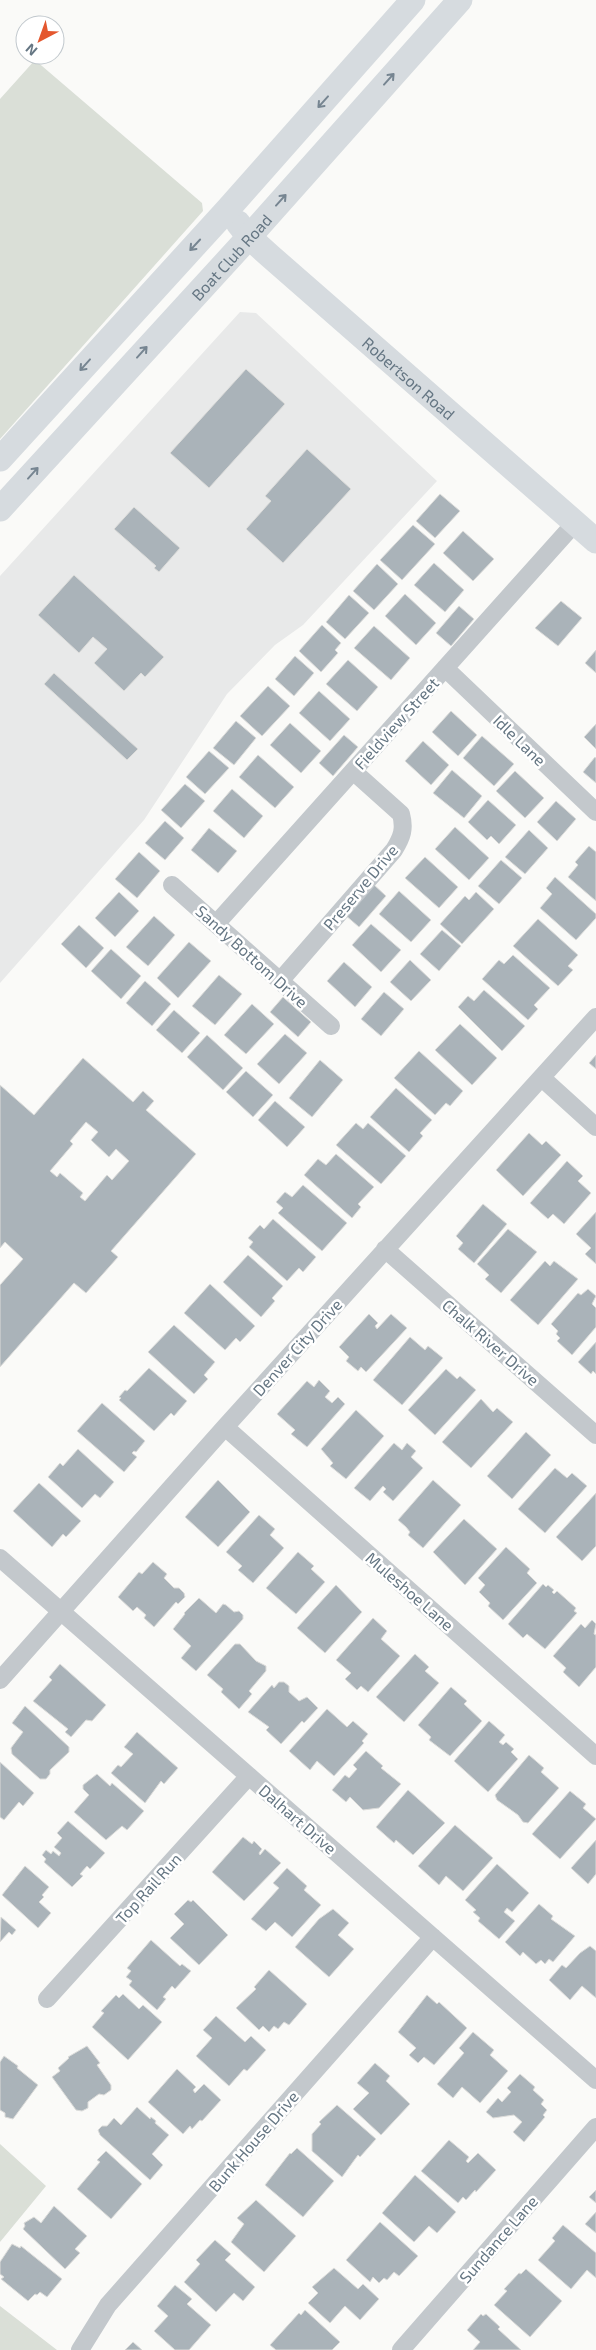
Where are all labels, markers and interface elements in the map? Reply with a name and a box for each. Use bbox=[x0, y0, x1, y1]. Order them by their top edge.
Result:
north arrow bbox=[15, 15, 65, 65]
text: N bbox=[22, 40, 41, 60]
one-way arrow bbox=[383, 73, 394, 86]
one-way arrow bbox=[317, 95, 329, 108]
one-way arrow bbox=[275, 194, 287, 207]
street label: Boat Club Road bbox=[187, 210, 275, 304]
one-way arrow bbox=[189, 238, 201, 251]
street label: Robertson Road bbox=[359, 332, 459, 423]
one-way arrow bbox=[136, 346, 148, 359]
one-way arrow bbox=[80, 358, 91, 371]
one-way arrow bbox=[27, 466, 39, 479]
street label: Fieldview Street bbox=[350, 673, 442, 773]
street label: Idle Lane bbox=[490, 711, 550, 769]
street label: Preserve Drive bbox=[319, 840, 401, 934]
street label: Sandy Bottom Drive bbox=[192, 901, 312, 1011]
street label: Denver City Drive bbox=[248, 1295, 346, 1399]
street label: Chalk River Drive bbox=[439, 1295, 543, 1389]
street label: Muleshoe Lane bbox=[362, 1548, 458, 1634]
street label: Dalhart Drive bbox=[255, 1780, 341, 1858]
street label: Top Rail Run bbox=[111, 1849, 185, 1927]
street label: Bunk House Drive bbox=[204, 2087, 302, 2195]
street label: Sundance Lane bbox=[455, 2191, 541, 2287]

